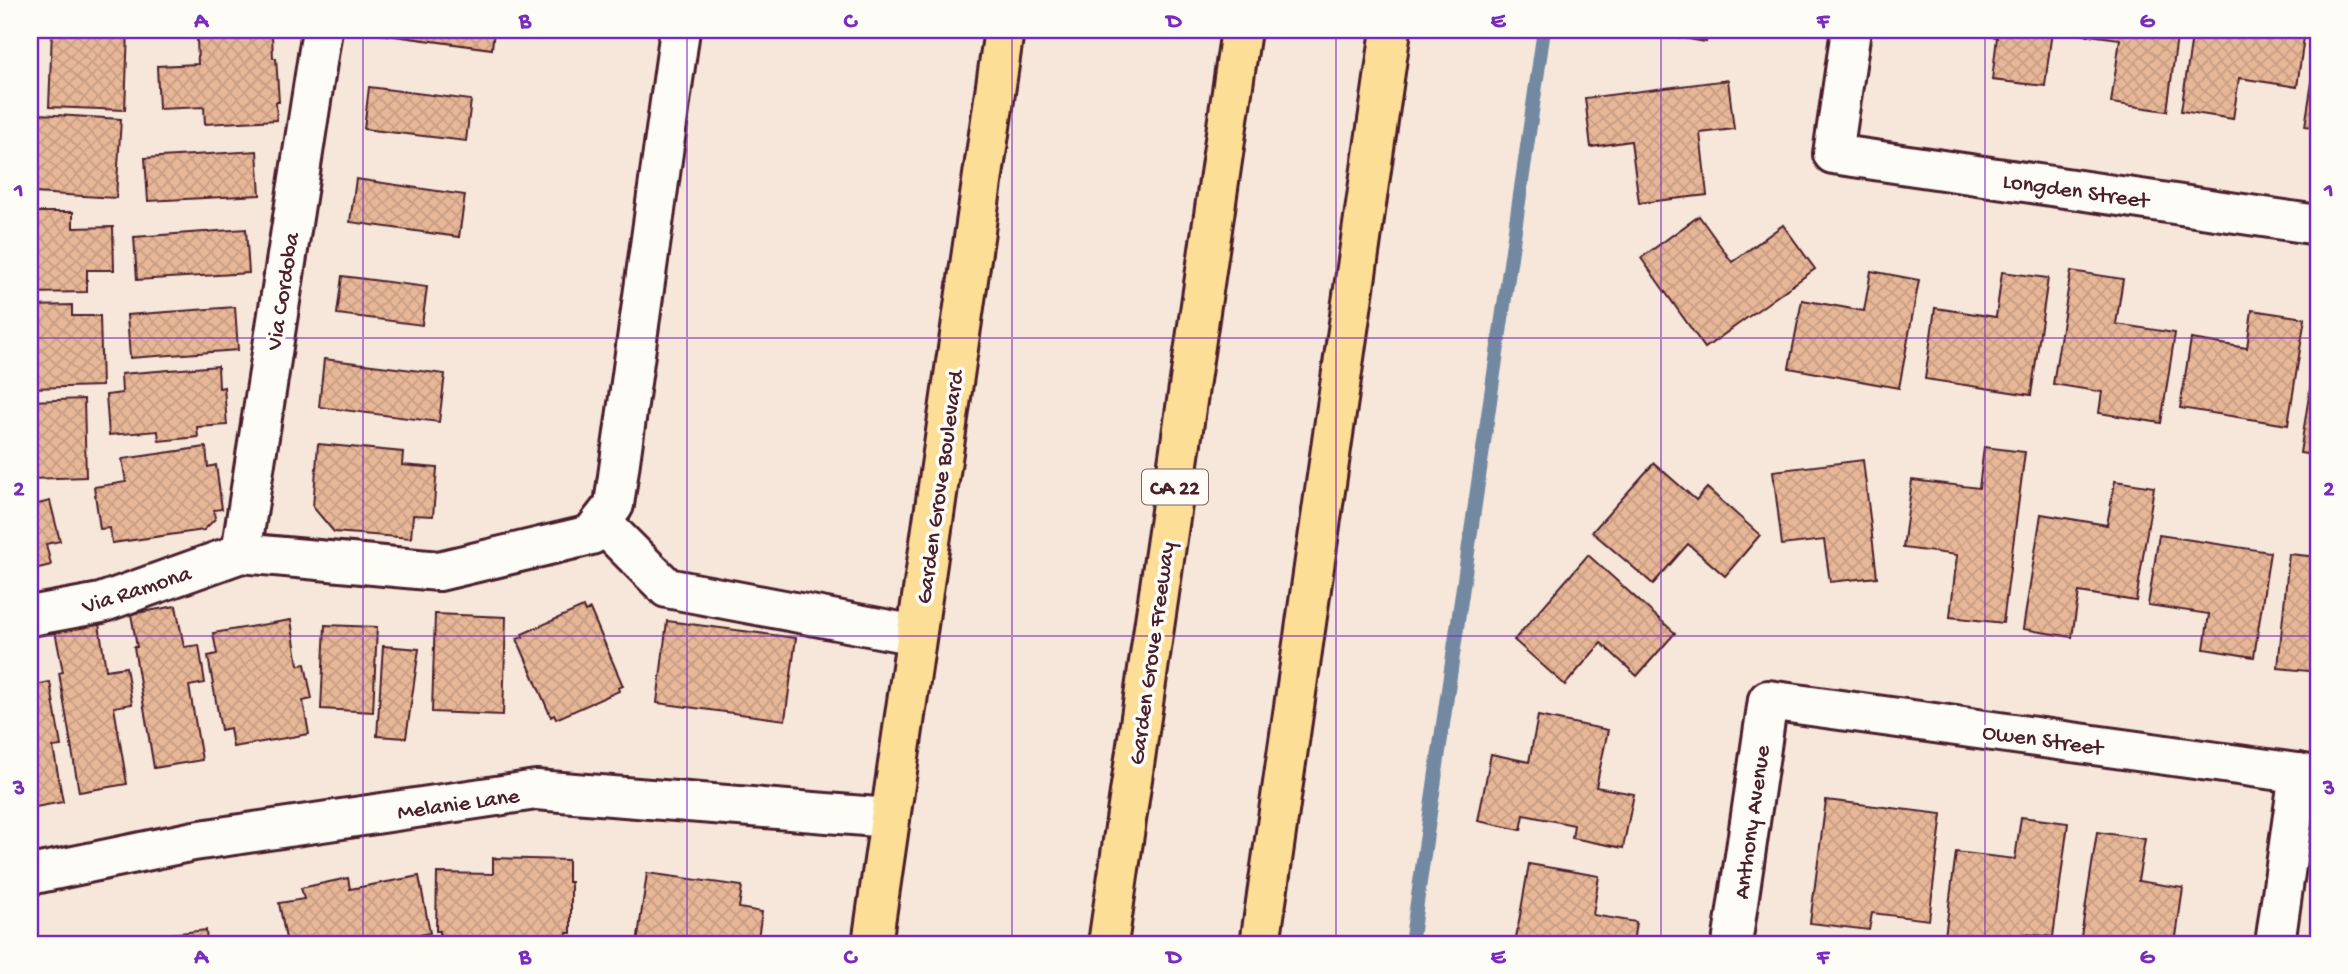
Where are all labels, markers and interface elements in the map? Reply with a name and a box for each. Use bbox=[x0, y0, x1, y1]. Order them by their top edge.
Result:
text: A bbox=[193, 9, 209, 36]
text: B bbox=[518, 9, 532, 36]
text: C bbox=[844, 9, 859, 36]
text: D bbox=[1165, 9, 1183, 36]
text: E bbox=[1491, 9, 1507, 36]
text: F bbox=[1816, 9, 1831, 36]
text: G bbox=[2140, 9, 2156, 36]
street label: Longden Street bbox=[2001, 169, 2152, 216]
text: 1 bbox=[13, 178, 24, 205]
text: 1 bbox=[2323, 178, 2334, 205]
street label: Via Cordoba bbox=[262, 230, 307, 353]
street label: Garden Grove Boulevard bbox=[912, 368, 971, 606]
road number: CA 22 bbox=[1142, 470, 1208, 504]
text: 2 bbox=[13, 477, 25, 504]
text: 2 bbox=[2323, 477, 2335, 504]
street label: Garden Grove Freeway bbox=[1124, 540, 1182, 767]
street label: Via Ramona bbox=[78, 561, 196, 622]
street label: Owen Street bbox=[1981, 720, 2106, 763]
street label: Anthony Avenue bbox=[1729, 743, 1778, 901]
text: 3 bbox=[12, 776, 25, 803]
text: 3 bbox=[2322, 776, 2335, 803]
street label: Melanie Lane bbox=[396, 783, 522, 827]
text: A bbox=[193, 945, 209, 972]
text: B bbox=[518, 945, 532, 972]
text: C bbox=[844, 945, 859, 972]
text: D bbox=[1165, 945, 1183, 972]
text: E bbox=[1491, 945, 1507, 972]
text: F bbox=[1816, 945, 1831, 972]
text: G bbox=[2140, 945, 2156, 972]

